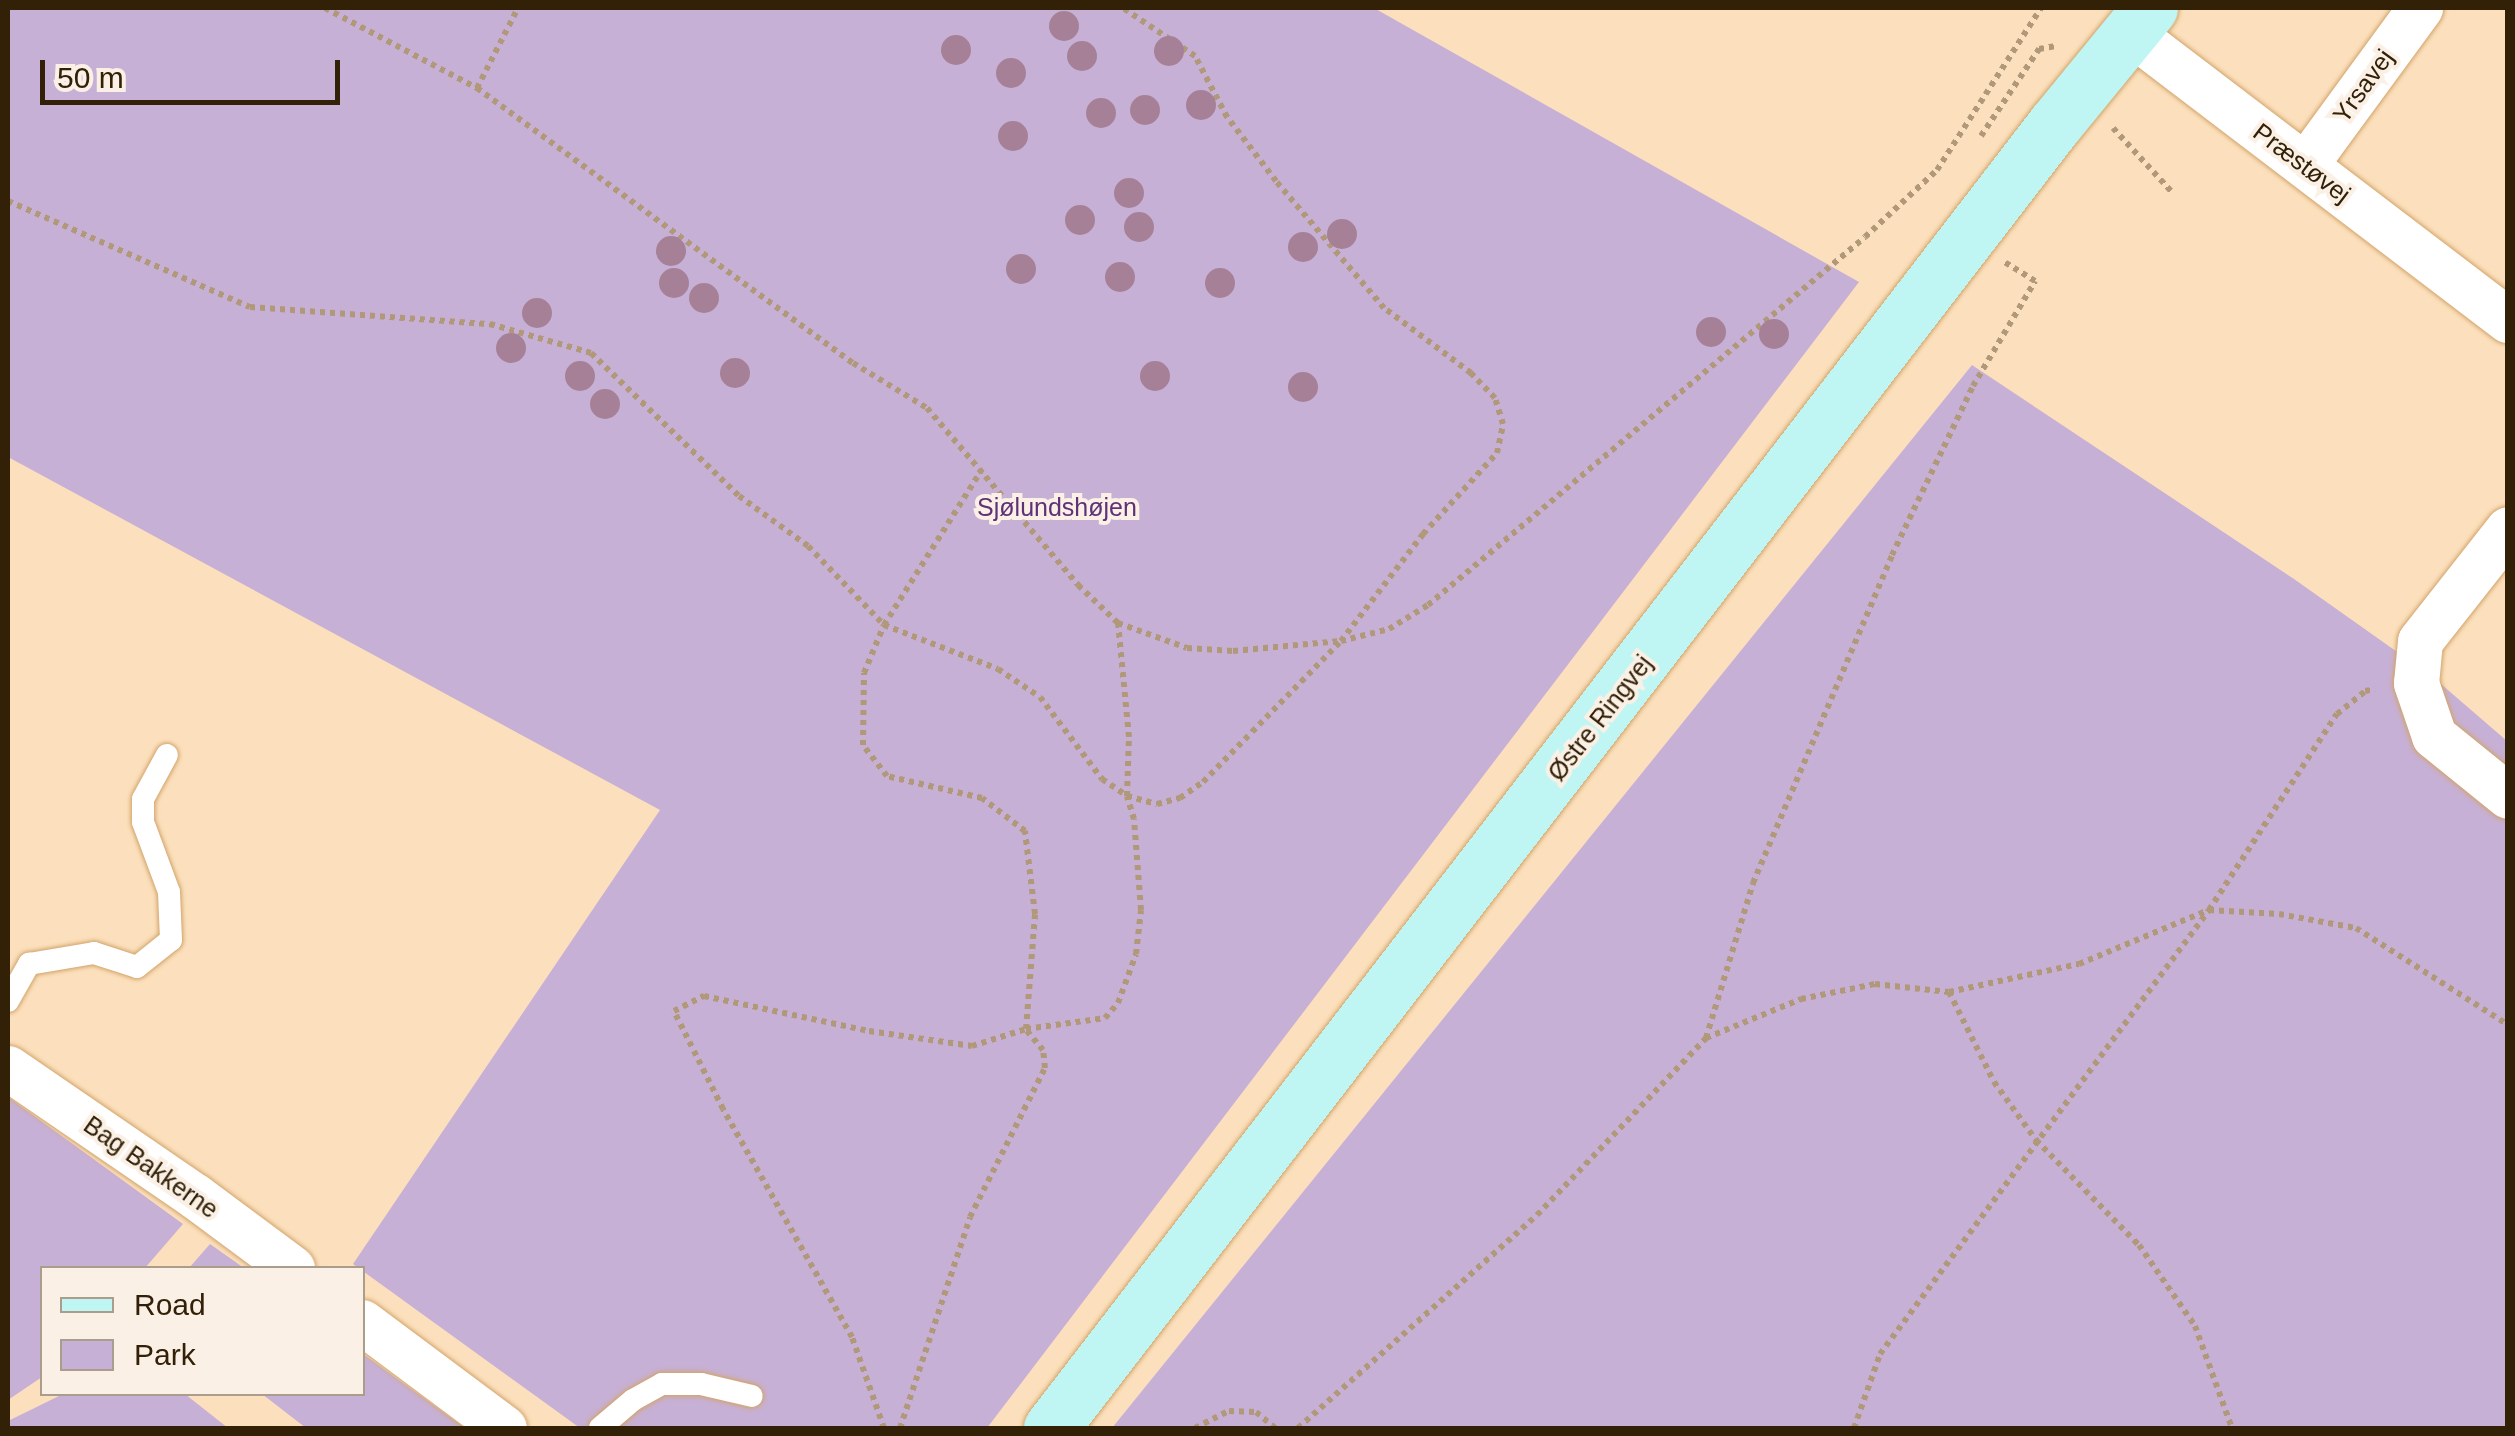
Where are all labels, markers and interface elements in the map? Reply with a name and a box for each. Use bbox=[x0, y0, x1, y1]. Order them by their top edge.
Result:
scale bar bbox=[45, 40, 345, 102]
street label: Yrsavej bbox=[2326, 43, 2400, 129]
text: 50 m bbox=[57, 61, 124, 94]
street label: Præstøvej bbox=[2247, 117, 2357, 209]
park label: Sjølundshøjen bbox=[977, 492, 1137, 522]
street label: Østre Ringvej bbox=[1542, 649, 1658, 787]
street label: Bag Bakkerne bbox=[78, 1110, 224, 1224]
legend bbox=[40, 1266, 365, 1396]
text: Road bbox=[134, 1288, 206, 1321]
text: Park bbox=[134, 1338, 196, 1371]

